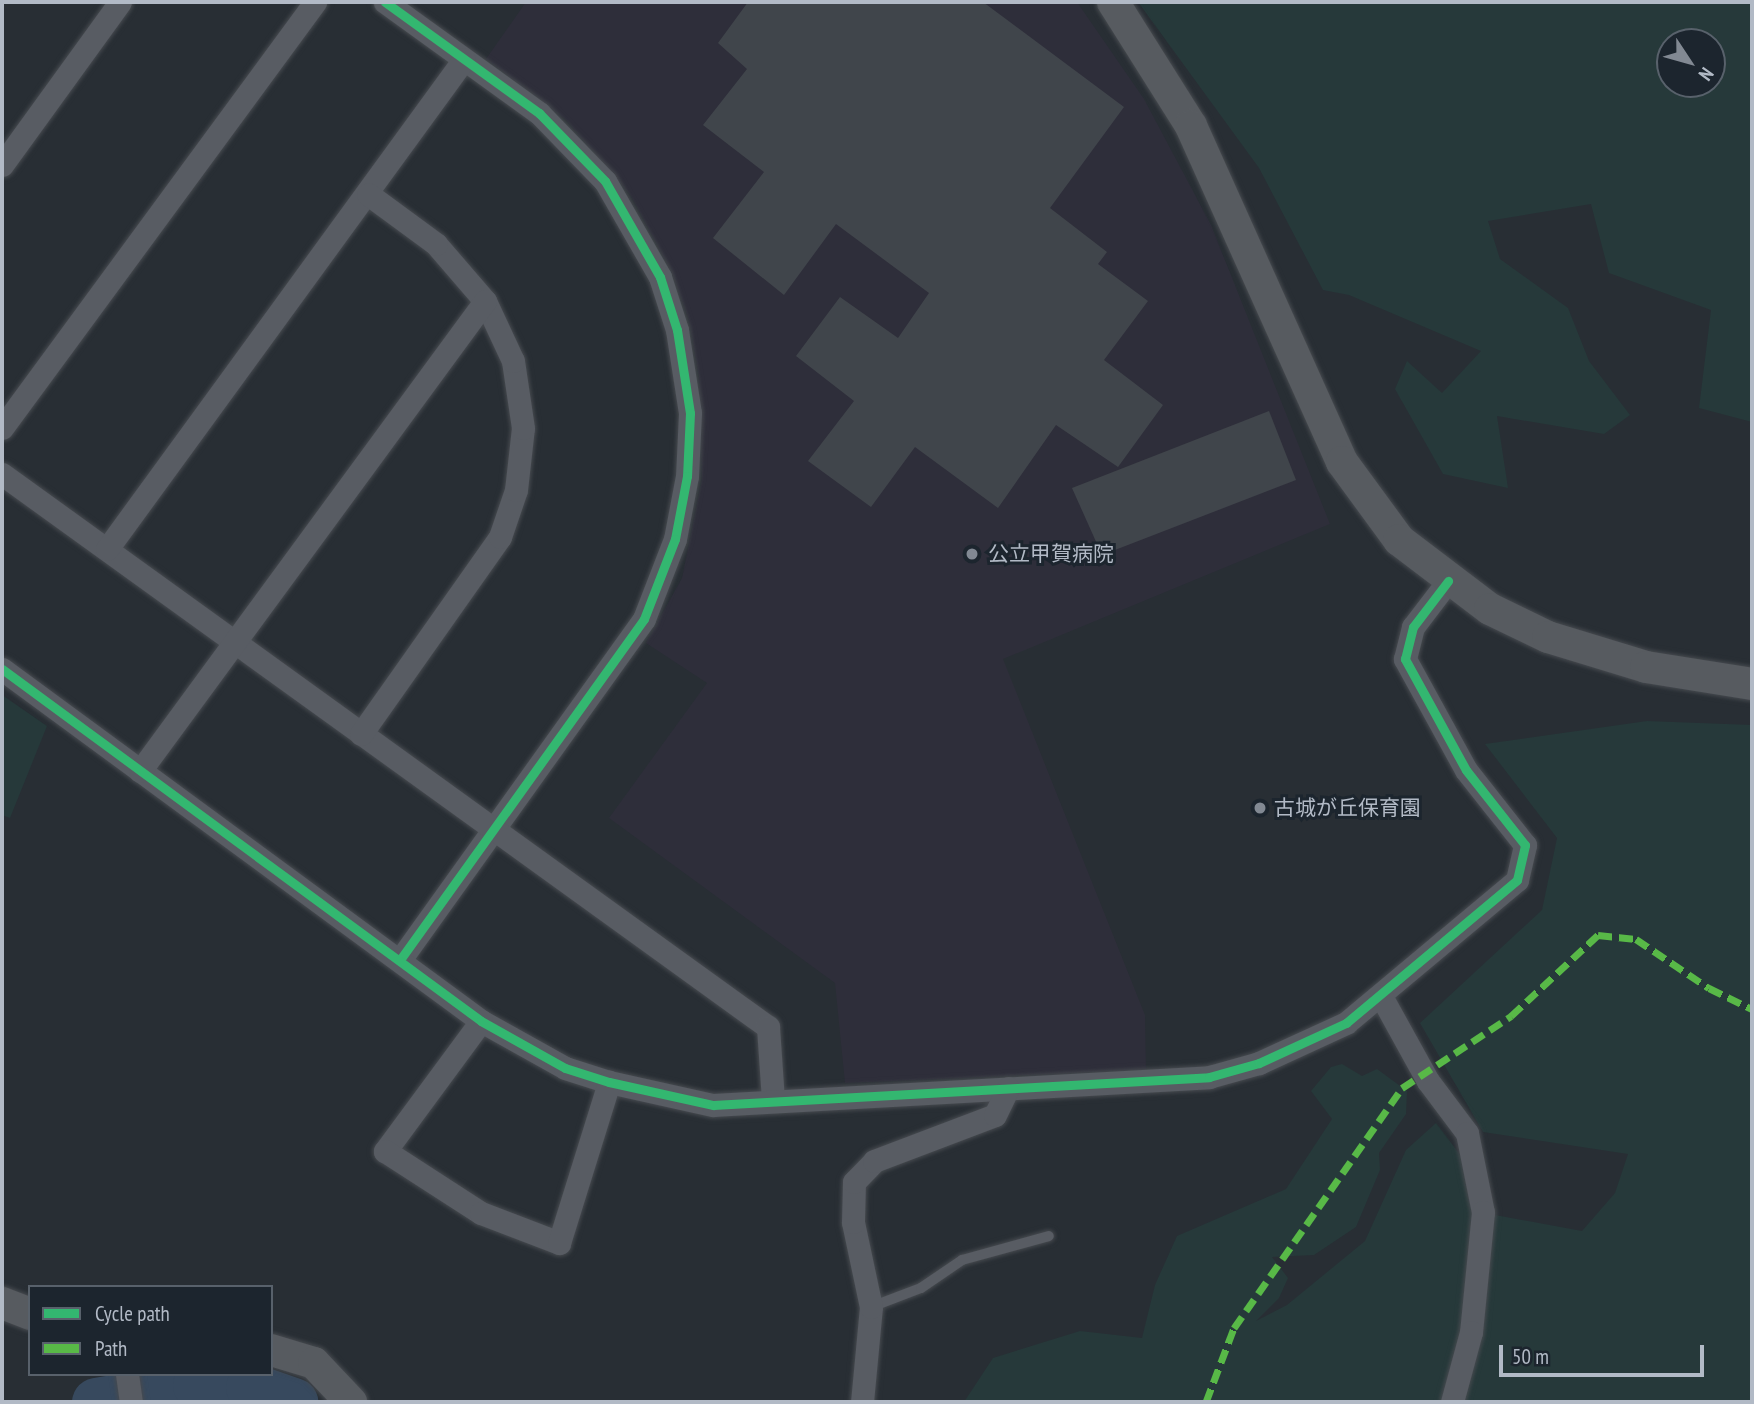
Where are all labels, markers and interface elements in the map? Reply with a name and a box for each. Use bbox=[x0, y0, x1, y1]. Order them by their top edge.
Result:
north arrow bbox=[1656, 28, 1726, 98]
text: N bbox=[1694, 63, 1719, 85]
place label: 公立甲賀病院 bbox=[988, 541, 1114, 567]
marker: 公立甲賀病院 bbox=[962, 544, 982, 564]
place label: 古城が丘保育園 bbox=[1274, 795, 1421, 821]
marker: 古城が丘保育園 bbox=[1252, 800, 1268, 816]
legend bbox=[28, 1285, 273, 1376]
text: Cycle path bbox=[95, 1300, 170, 1327]
scale bar bbox=[1502, 1330, 1707, 1374]
text: Path bbox=[95, 1335, 127, 1362]
text: 50 m bbox=[1512, 1343, 1549, 1370]

